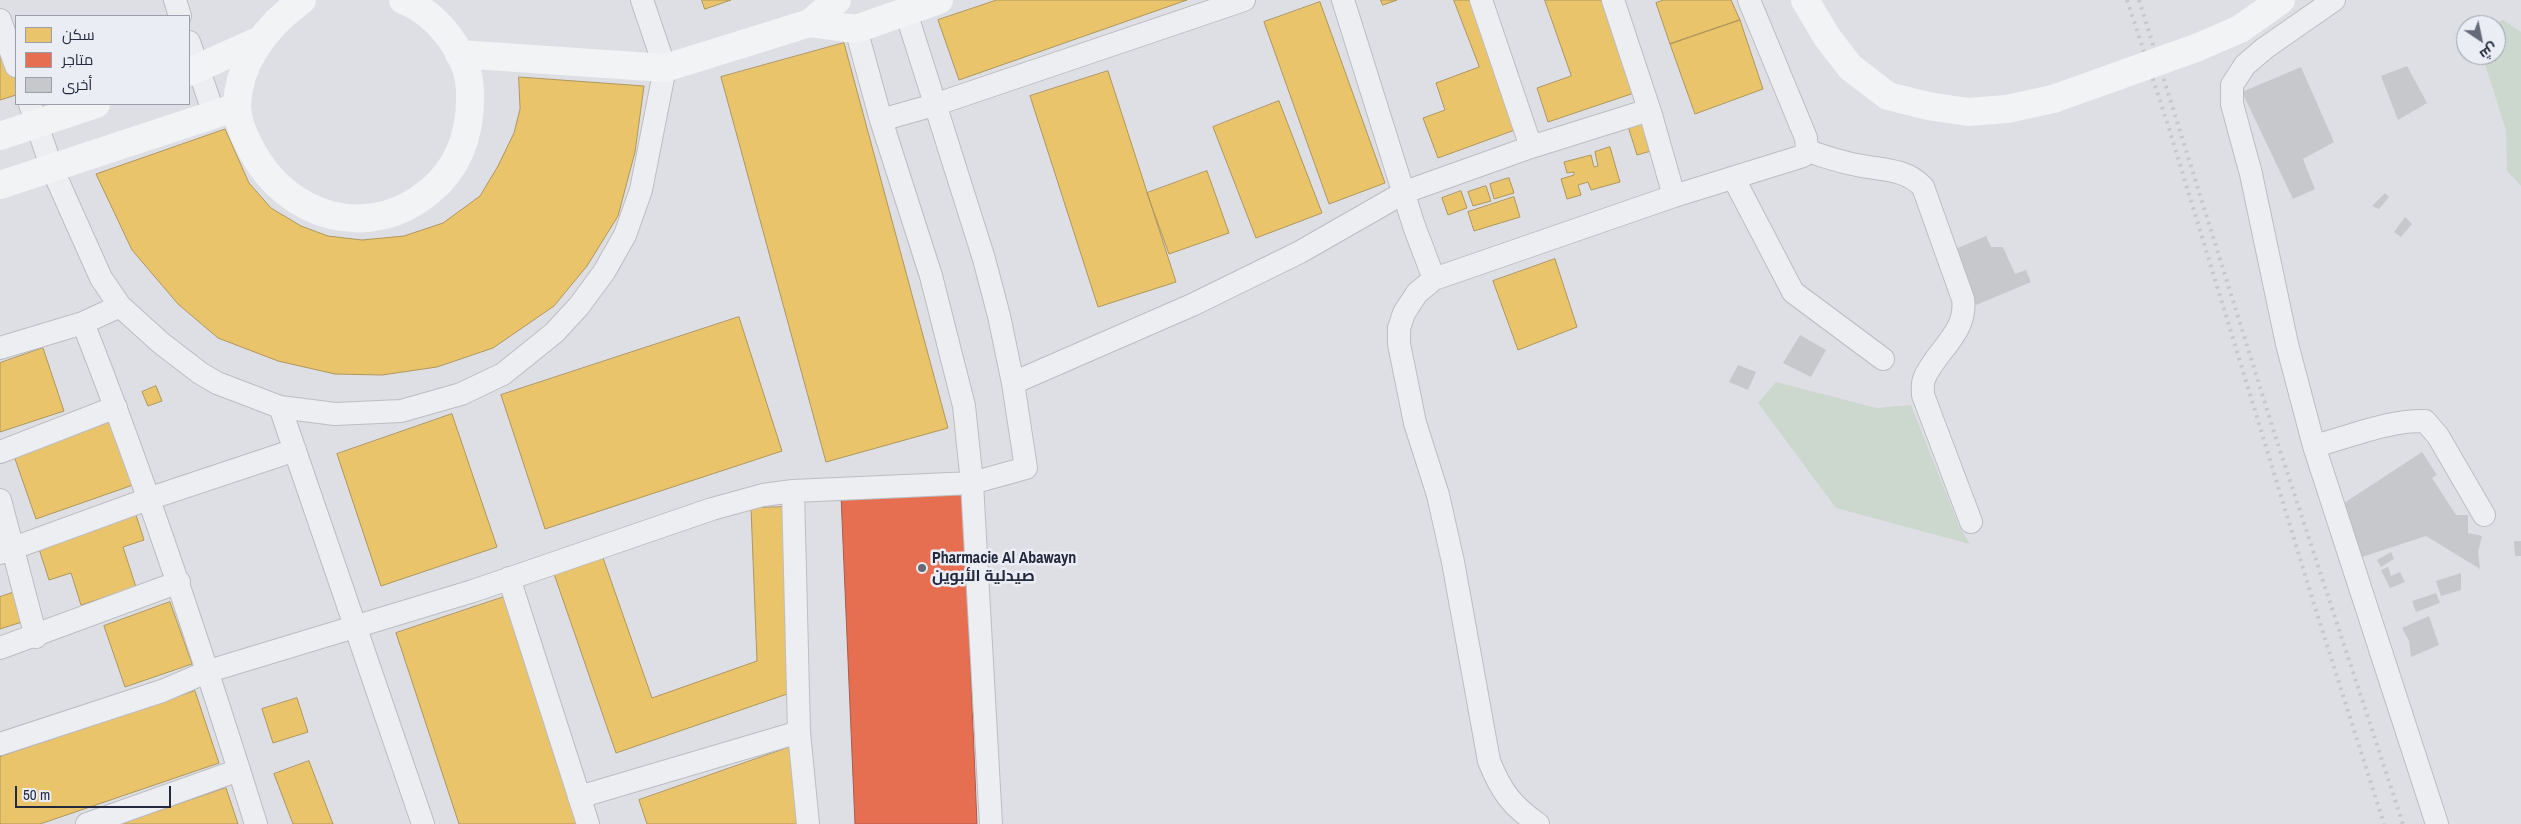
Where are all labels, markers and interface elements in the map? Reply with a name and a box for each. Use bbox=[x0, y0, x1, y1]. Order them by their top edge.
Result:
legend bbox=[15, 15, 190, 105]
north arrow bbox=[2456, 15, 2506, 65]
text: سكن bbox=[62, 24, 95, 45]
text: ش bbox=[2476, 39, 2501, 64]
text: متاجر bbox=[62, 49, 93, 70]
text: أخرى bbox=[62, 74, 92, 95]
place label: Pharmacie Al Abawayn صيدلية الأبوين bbox=[932, 549, 1076, 587]
marker: Pharmacie Al Abawayn صيدلية الأبوين bbox=[916, 562, 928, 574]
scale bar bbox=[18, 776, 174, 808]
text: 50 m bbox=[23, 784, 50, 805]

